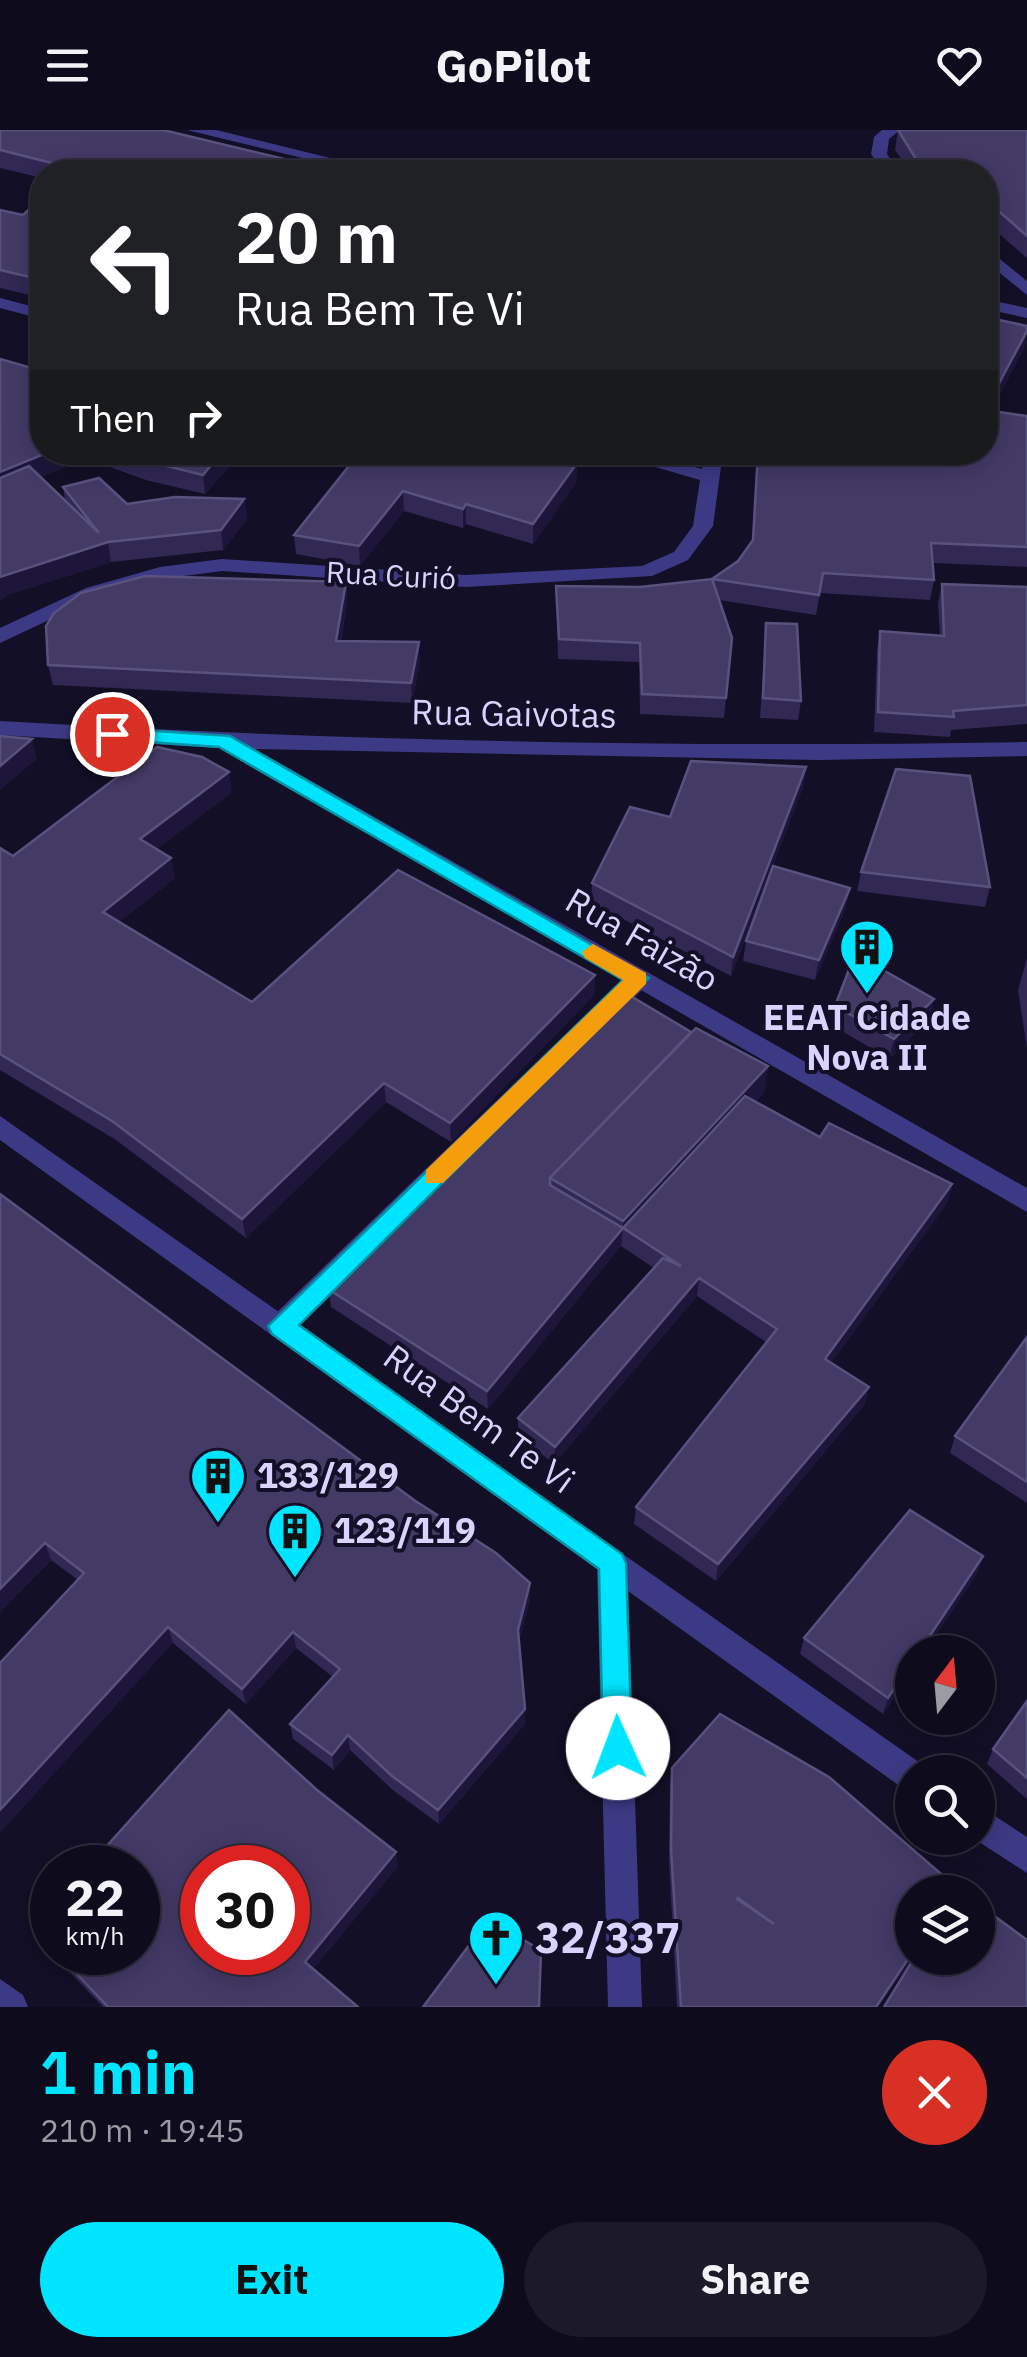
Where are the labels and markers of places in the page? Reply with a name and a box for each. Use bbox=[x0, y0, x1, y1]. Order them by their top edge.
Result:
pin bbox=[70, 692, 155, 777]
building icon: EEAT Cidade Nova II bbox=[837, 917, 897, 996]
place label: EEAT Cidade Nova II bbox=[763, 994, 971, 1080]
building icon: 133/129 bbox=[188, 1446, 248, 1525]
place label: 133/129 bbox=[257, 1452, 399, 1498]
building icon: 123/119 bbox=[265, 1501, 325, 1580]
place label: 123/119 bbox=[334, 1507, 476, 1553]
church icon: 32/337 bbox=[466, 1908, 526, 1987]
place label: 32/337 bbox=[535, 1910, 680, 1965]

